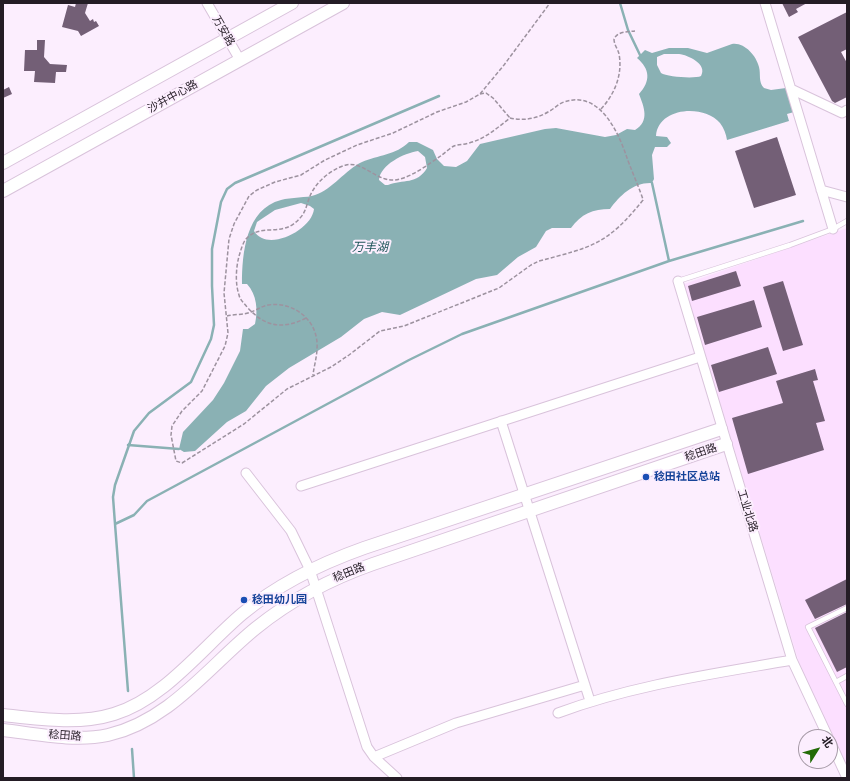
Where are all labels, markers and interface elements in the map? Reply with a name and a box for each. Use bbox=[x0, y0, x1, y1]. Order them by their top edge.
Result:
street label: 万安路 bbox=[209, 13, 237, 49]
street label: 沙井中心路 bbox=[146, 78, 200, 116]
water label: 万丰湖 bbox=[352, 241, 388, 255]
street label: 稔田路 bbox=[683, 441, 719, 465]
place label: 稔田社区总站 bbox=[654, 470, 720, 484]
marker: 稔田社区总站 bbox=[641, 472, 651, 482]
street label: 工业北路 bbox=[734, 488, 760, 534]
street label: 稔田路 bbox=[331, 561, 367, 585]
place label: 稔田幼儿园 bbox=[252, 593, 307, 607]
marker: 稔田幼儿园 bbox=[239, 595, 249, 605]
street label: 稔田路 bbox=[48, 728, 82, 744]
north arrow bbox=[798, 729, 838, 769]
text: 北 bbox=[819, 734, 836, 750]

